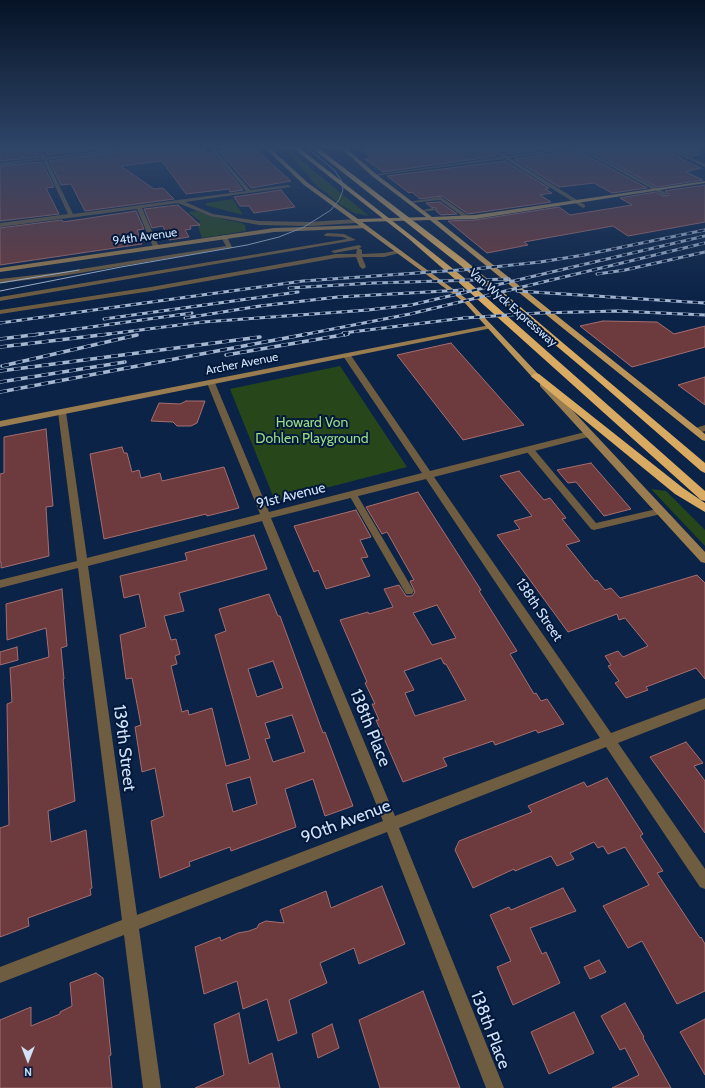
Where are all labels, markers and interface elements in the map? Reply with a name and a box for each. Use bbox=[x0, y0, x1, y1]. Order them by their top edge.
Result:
street label: 94th Avenue bbox=[112, 225, 178, 249]
street label: Van Wyck Expressway bbox=[466, 266, 560, 350]
street label: Archer Avenue bbox=[204, 350, 280, 378]
park label: Howard Von Dohlen Playground bbox=[255, 415, 369, 448]
street label: 91st Avenue bbox=[255, 479, 327, 513]
street label: 138th Street bbox=[512, 575, 566, 645]
street label: 138th Place bbox=[345, 686, 395, 770]
street label: 139th Street bbox=[109, 704, 139, 792]
street label: 90th Avenue bbox=[298, 796, 394, 848]
street label: 138th Place bbox=[466, 988, 514, 1072]
north arrow bbox=[8, 1040, 48, 1080]
text: N bbox=[24, 1065, 32, 1079]

